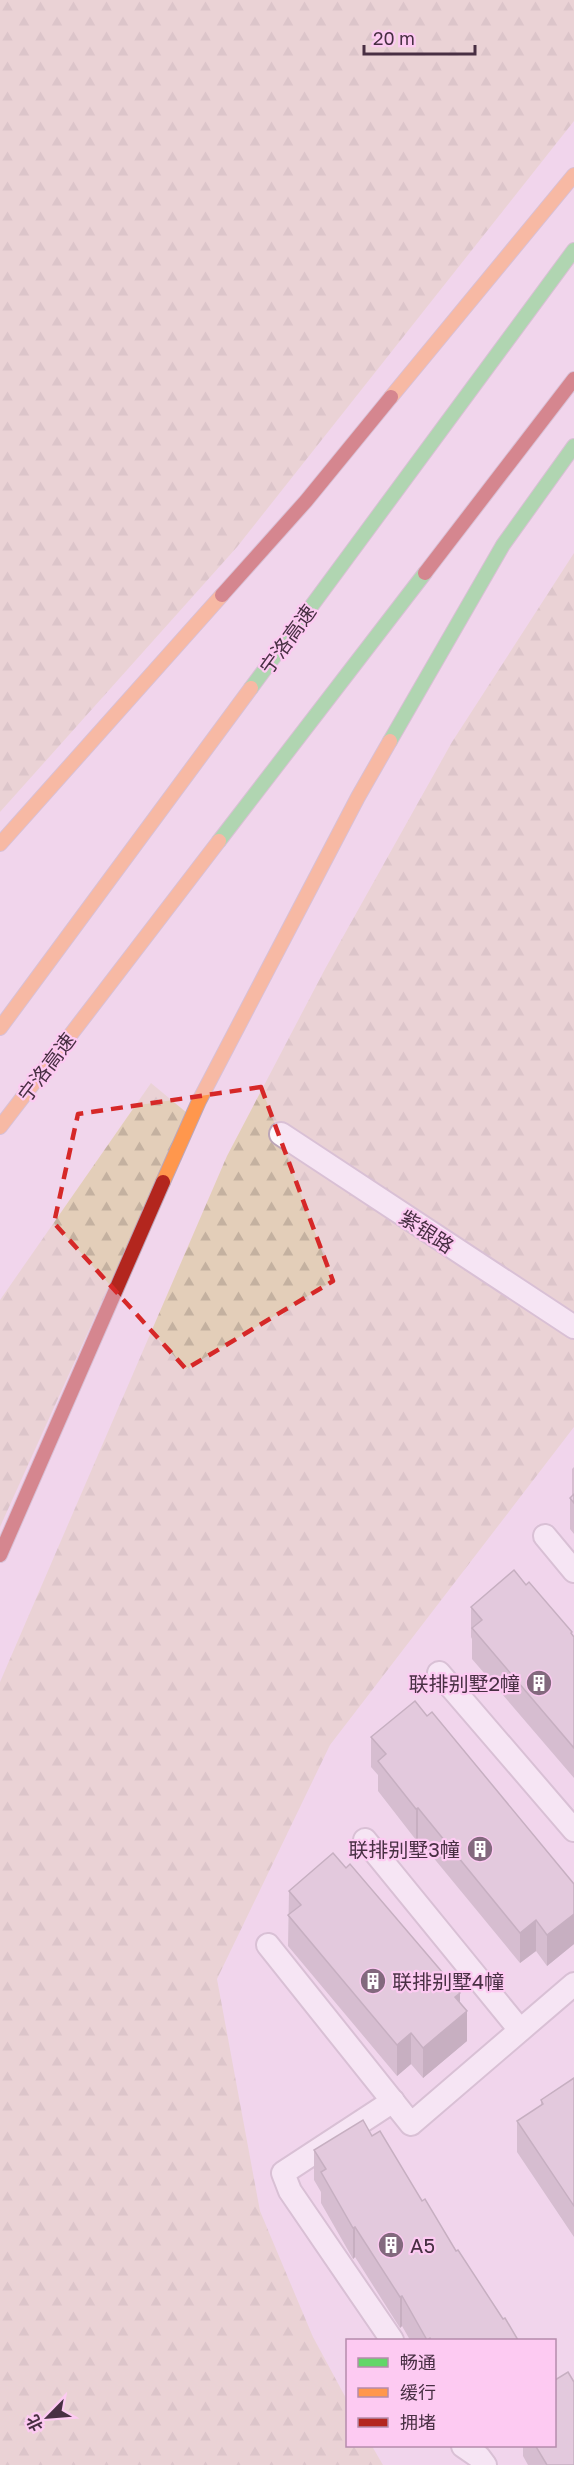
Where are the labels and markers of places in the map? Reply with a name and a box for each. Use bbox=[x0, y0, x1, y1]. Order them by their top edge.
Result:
building icon: 联排别墅2幢 bbox=[524, 1668, 554, 1698]
place label: 联排别墅2幢 bbox=[408, 1671, 520, 1695]
building icon: 联排别墅3幢 bbox=[465, 1834, 495, 1864]
place label: 联排别墅3幢 bbox=[348, 1837, 460, 1861]
building icon: 联排别墅4幢 bbox=[358, 1966, 388, 1996]
place label: 联排别墅4幢 bbox=[392, 1969, 504, 1993]
building icon: A5 bbox=[376, 2230, 406, 2260]
place label: A5 bbox=[410, 2233, 435, 2257]

